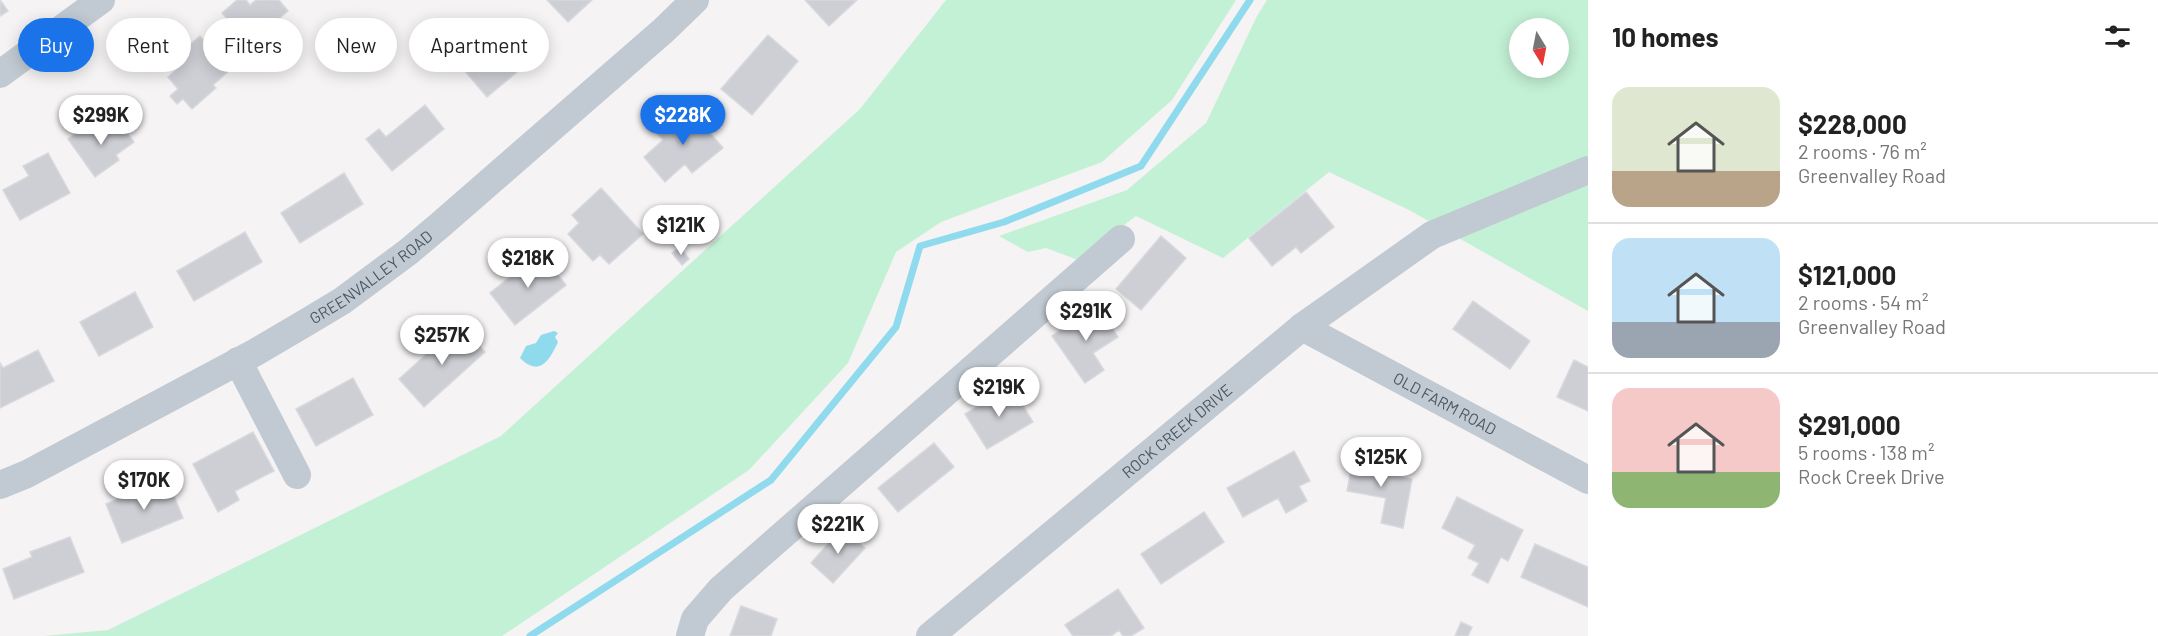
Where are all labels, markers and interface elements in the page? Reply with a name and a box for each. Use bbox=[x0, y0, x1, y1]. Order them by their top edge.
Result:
chip: Buy bbox=[18, 18, 94, 72]
chip: Rent bbox=[106, 18, 191, 72]
chip: Filters bbox=[203, 18, 303, 72]
chip: New bbox=[315, 18, 397, 72]
chip: Apartment bbox=[409, 18, 549, 72]
north arrow bbox=[1509, 18, 1569, 78]
map controls bbox=[1509, 18, 1569, 78]
icon: filters bbox=[2101, 20, 2134, 53]
text: 10 homes bbox=[1612, 21, 1719, 52]
pin: $299K bbox=[59, 95, 143, 146]
pin: $228K bbox=[641, 95, 725, 146]
text: $299K bbox=[73, 102, 129, 126]
text: $228K bbox=[654, 102, 712, 126]
text: $228,000 bbox=[1798, 108, 1907, 139]
icon: home bbox=[1660, 111, 1732, 183]
text: 2 rooms · 76 m² bbox=[1798, 139, 1927, 163]
text: Greenvalley Road bbox=[1798, 163, 1946, 187]
pin: $121K bbox=[639, 205, 723, 256]
text: $121K bbox=[656, 212, 706, 236]
street label: GREENVALLEY ROAD bbox=[306, 226, 436, 327]
pin: $218K bbox=[486, 238, 570, 289]
text: $218K bbox=[502, 245, 554, 269]
text: $121,000 bbox=[1798, 259, 1896, 290]
icon: home bbox=[1660, 262, 1732, 334]
text: 2 rooms · 54 m² bbox=[1798, 290, 1928, 314]
pin: $291K bbox=[1044, 291, 1128, 342]
text: $291K bbox=[1060, 298, 1112, 322]
text: Greenvalley Road bbox=[1798, 314, 1946, 338]
pin: $257K bbox=[400, 315, 484, 366]
text: $257K bbox=[414, 322, 470, 346]
pin: $219K bbox=[957, 367, 1041, 418]
street label: OLD FARM ROAD bbox=[1390, 368, 1500, 438]
text: $219K bbox=[973, 374, 1025, 398]
street label: ROCK CREEK DRIVE bbox=[1118, 379, 1235, 482]
text: $291,000 bbox=[1798, 409, 1901, 440]
icon: home bbox=[1660, 412, 1732, 484]
pin: $125K bbox=[1339, 437, 1423, 488]
text: 5 rooms · 138 m² bbox=[1798, 440, 1934, 464]
text: $125K bbox=[1354, 444, 1408, 468]
pin: $170K bbox=[102, 460, 186, 511]
text: Rock Creek Drive bbox=[1798, 464, 1945, 488]
text: $170K bbox=[118, 467, 170, 491]
pin: $221K bbox=[796, 504, 880, 555]
text: $221K bbox=[811, 511, 865, 535]

